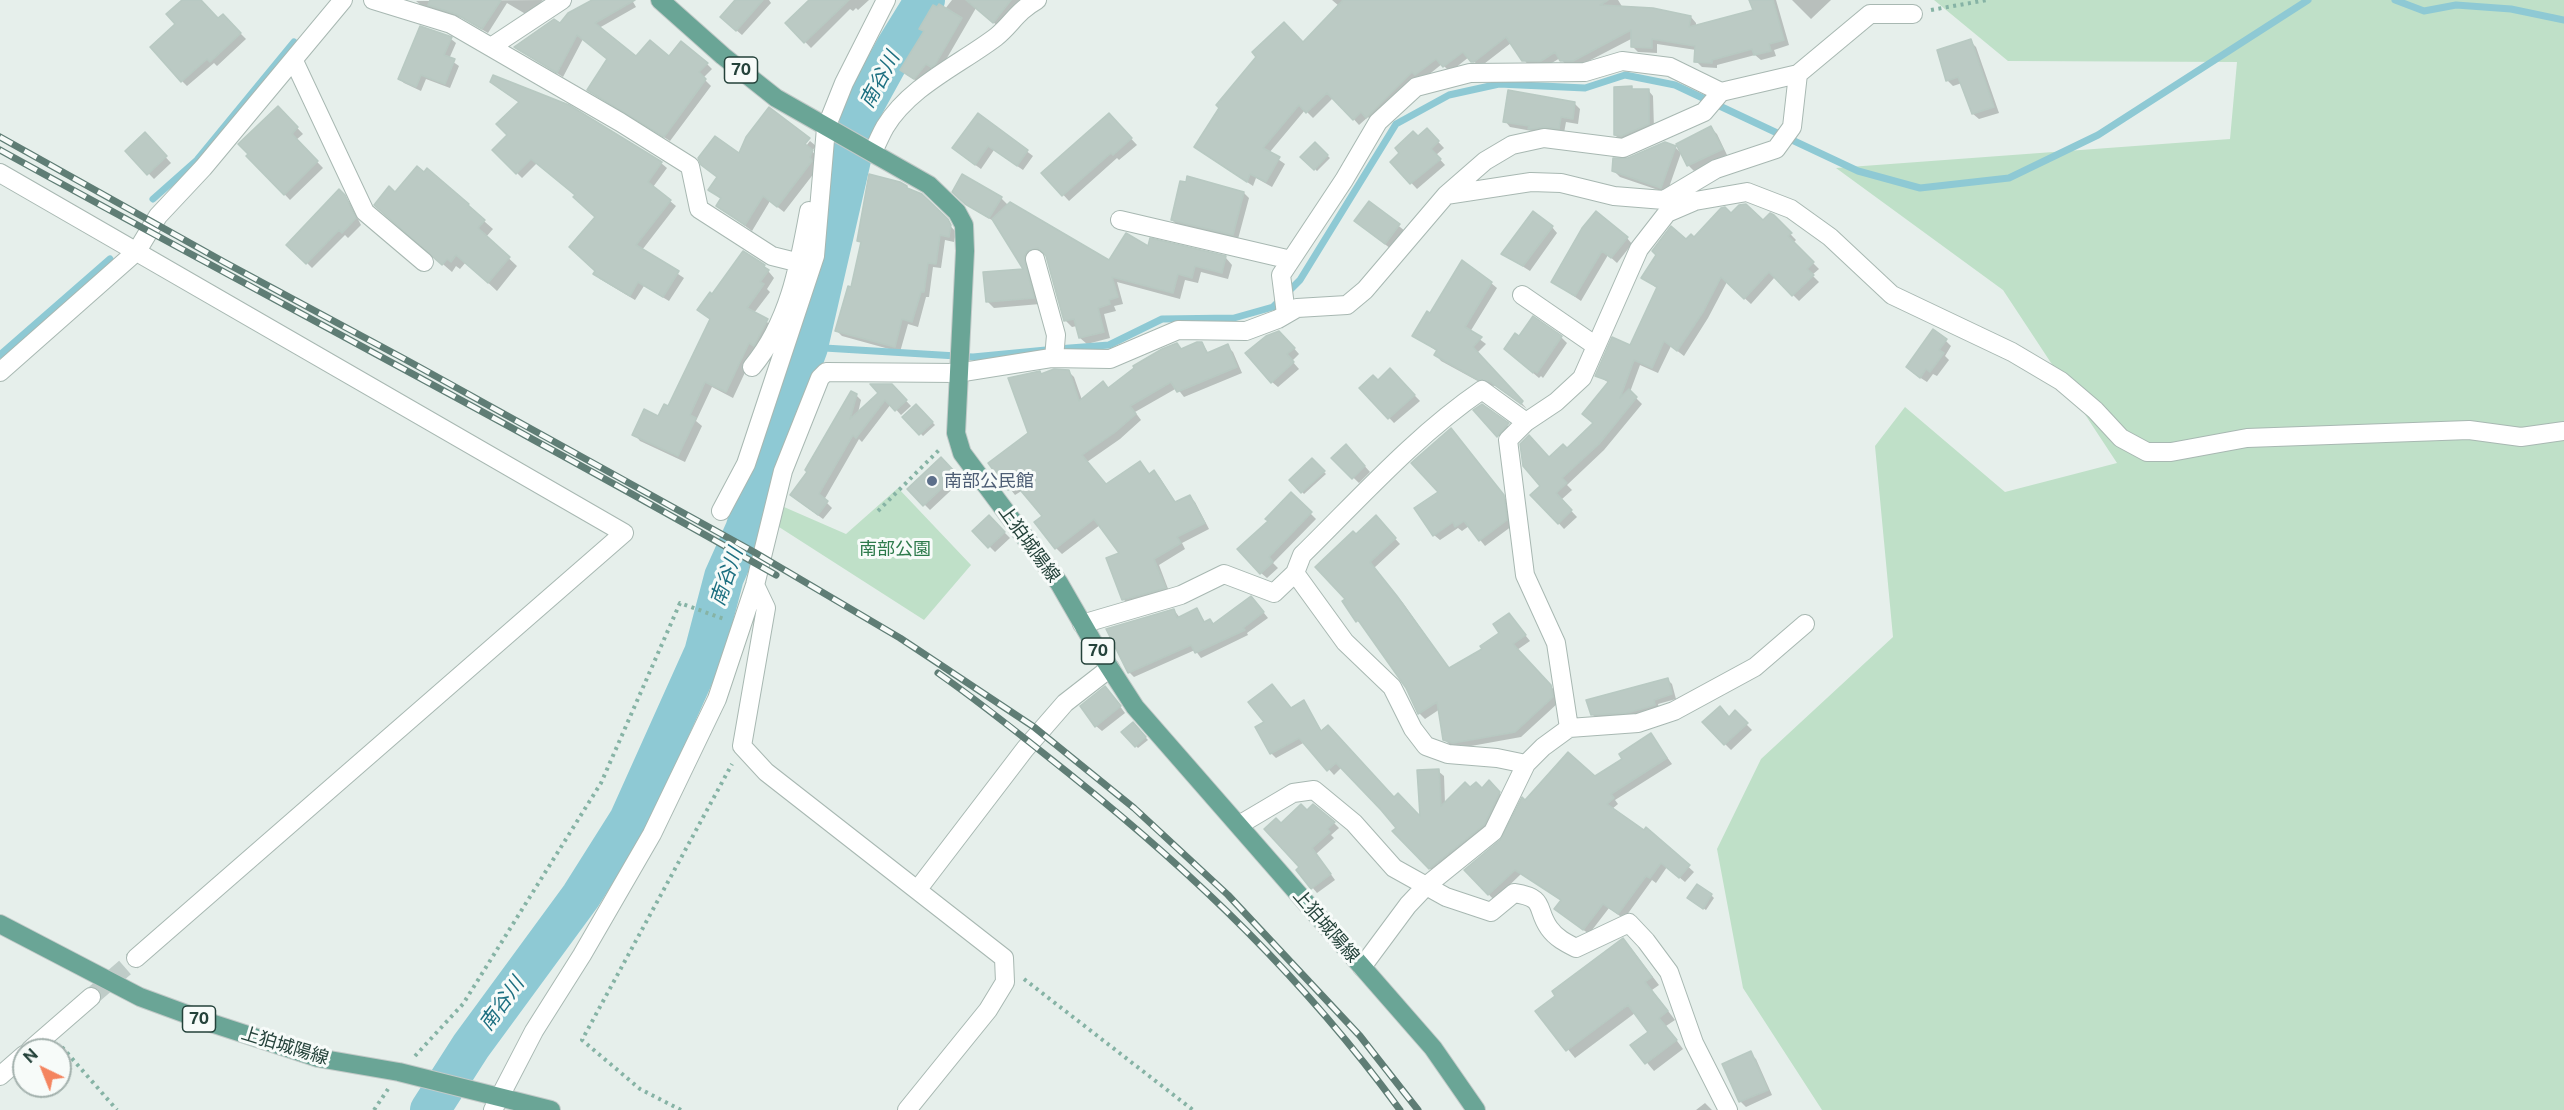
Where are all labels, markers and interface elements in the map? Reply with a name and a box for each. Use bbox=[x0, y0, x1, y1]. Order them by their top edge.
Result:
water label: 南谷川 bbox=[855, 48, 905, 112]
road number: 70 bbox=[724, 57, 758, 83]
place label: 南部公民館 bbox=[944, 470, 1034, 492]
marker: 南部公民館 bbox=[925, 474, 939, 488]
street label: 上狛城陽線 bbox=[994, 501, 1064, 587]
park label: 南部公園 bbox=[859, 538, 931, 560]
water label: 南谷川 bbox=[706, 545, 748, 609]
road number: 70 bbox=[1082, 638, 1114, 664]
street label: 上狛城陽線 bbox=[1288, 885, 1364, 967]
water label: 南谷川 bbox=[475, 973, 529, 1035]
road number: 70 bbox=[182, 1006, 216, 1032]
street label: 上狛城陽線 bbox=[239, 1023, 331, 1069]
north arrow bbox=[12, 1038, 72, 1098]
text: N bbox=[20, 1045, 42, 1067]

